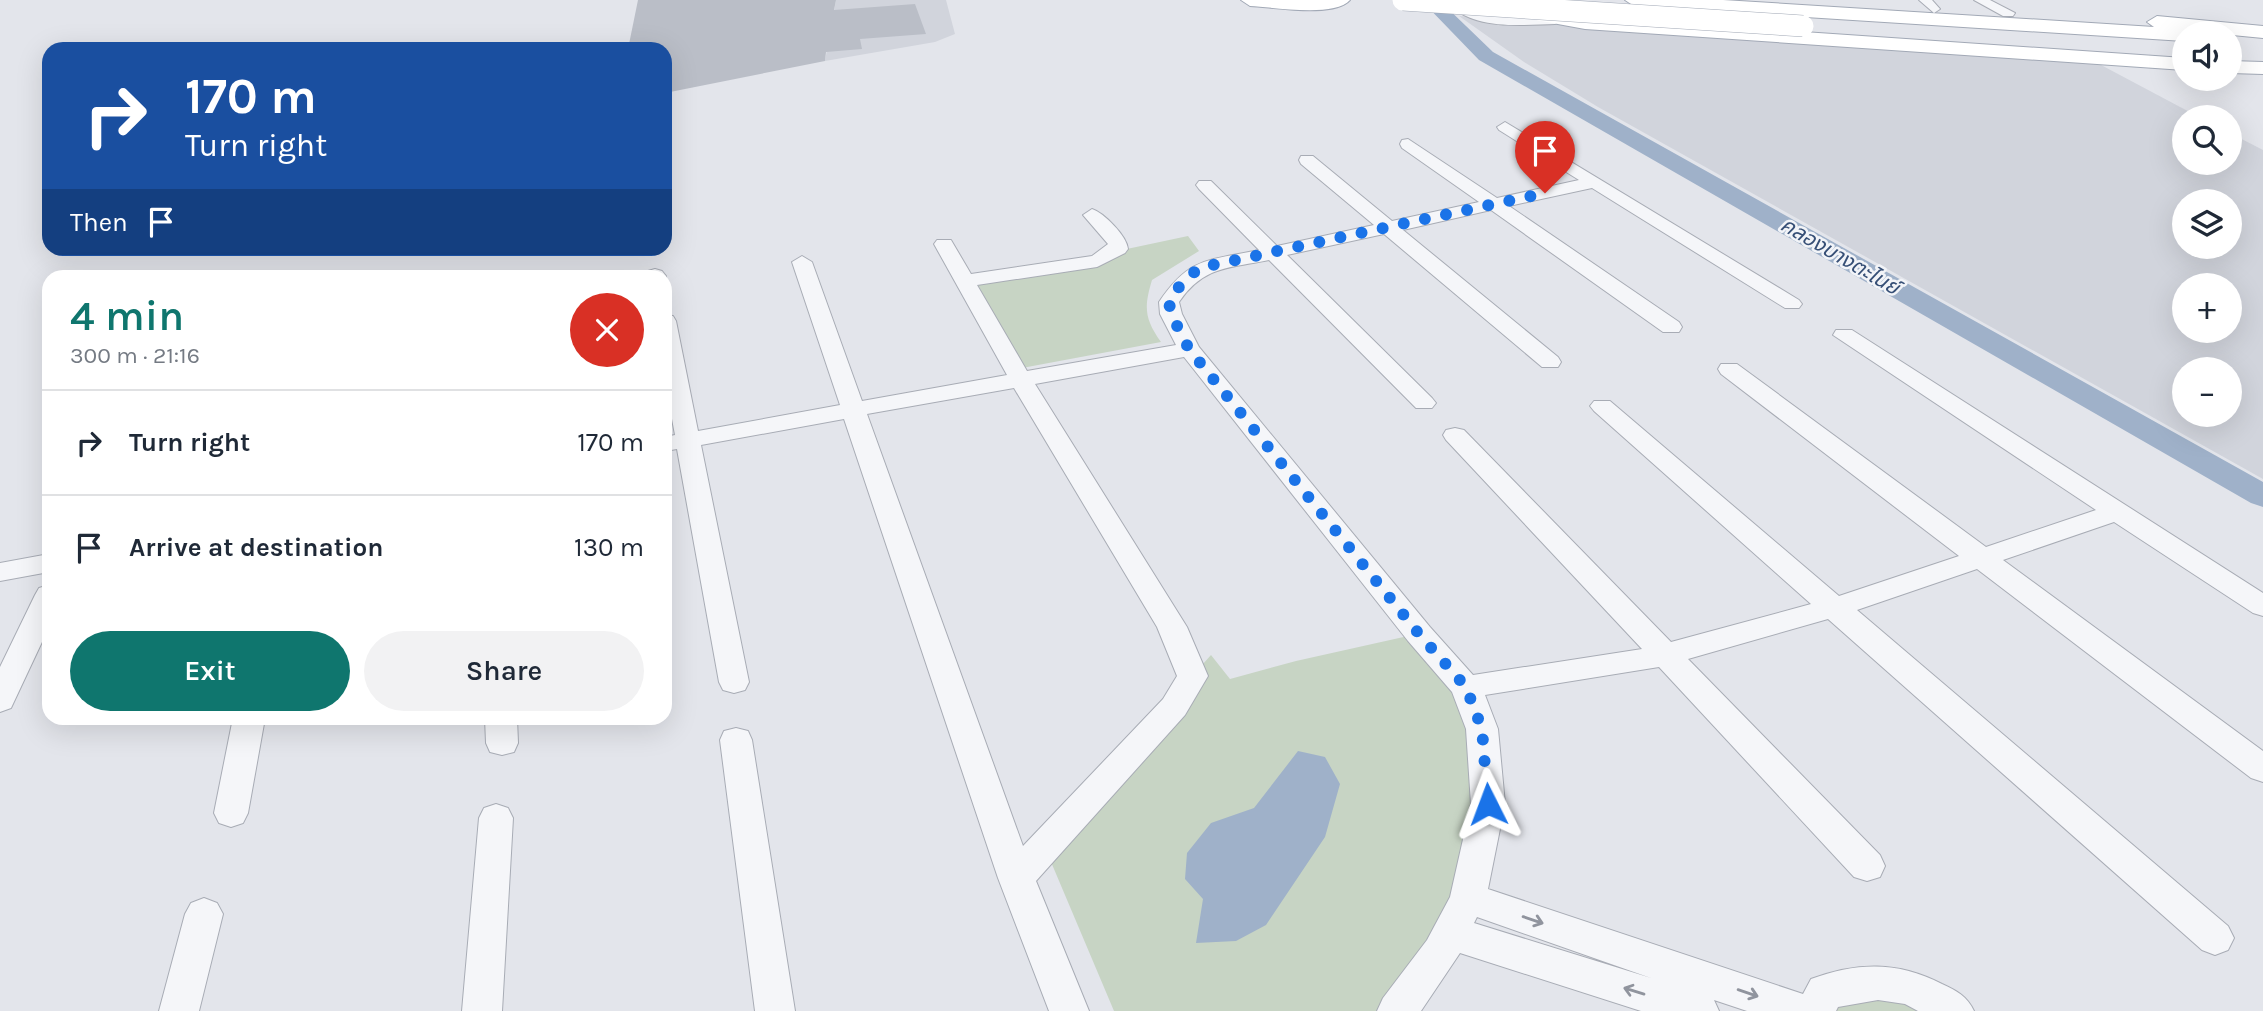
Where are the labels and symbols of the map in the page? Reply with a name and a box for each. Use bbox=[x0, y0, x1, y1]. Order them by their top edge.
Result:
pin bbox=[1515, 121, 1575, 193]
water label: คลองบางตะไนย์ bbox=[1777, 212, 1907, 302]
position arrow bbox=[1451, 767, 1525, 841]
one-way arrow bbox=[1521, 915, 1543, 927]
one-way arrow bbox=[1623, 983, 1645, 996]
one-way arrow bbox=[1737, 987, 1759, 1000]

